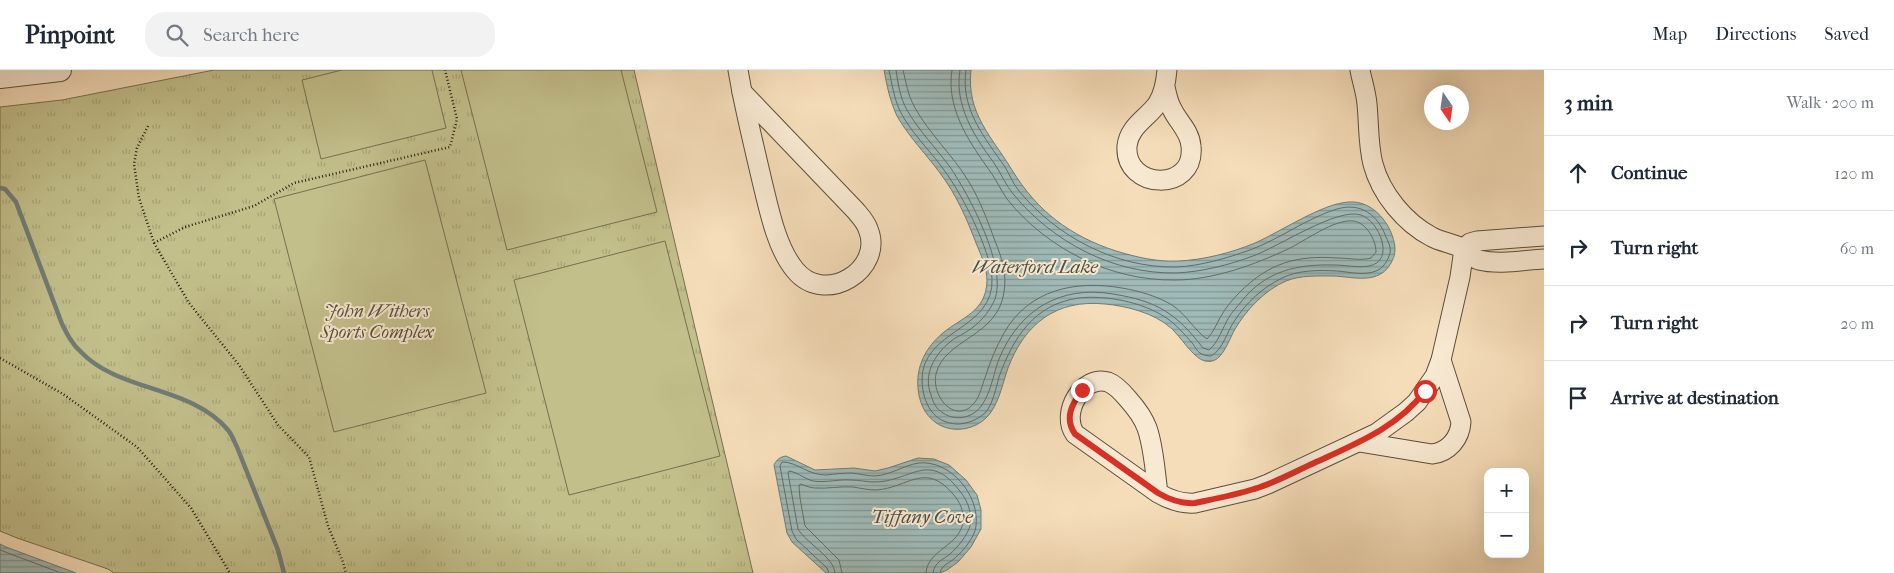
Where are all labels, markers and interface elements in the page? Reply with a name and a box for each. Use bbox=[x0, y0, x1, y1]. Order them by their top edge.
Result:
search box bbox=[145, 12, 495, 57]
text: Pinpoint bbox=[25, 21, 115, 49]
icon: search bbox=[163, 21, 191, 49]
text: Search here bbox=[203, 24, 299, 46]
text: Map bbox=[1653, 24, 1687, 45]
text: Directions bbox=[1715, 24, 1796, 45]
text: Saved bbox=[1824, 24, 1869, 45]
north arrow bbox=[1424, 85, 1469, 130]
text: 3 min bbox=[1564, 91, 1613, 115]
text: Walk · 200 m bbox=[1787, 93, 1874, 112]
icon: ahead bbox=[1564, 159, 1592, 187]
text: Continue bbox=[1611, 162, 1687, 184]
text: 120 m bbox=[1835, 164, 1874, 183]
icon: right bbox=[1564, 234, 1592, 262]
text: Turn right bbox=[1611, 237, 1698, 259]
text: 60 m bbox=[1840, 239, 1874, 258]
water label: Waterford Lake bbox=[972, 256, 1099, 278]
park label: John Withers Sports Complex bbox=[319, 301, 435, 343]
icon: right bbox=[1564, 309, 1592, 337]
text: Turn right bbox=[1611, 312, 1698, 334]
text: 20 m bbox=[1840, 314, 1874, 333]
route end bbox=[1071, 379, 1094, 402]
route start bbox=[1414, 380, 1437, 403]
icon: arrive bbox=[1564, 384, 1592, 412]
text: Arrive at destination bbox=[1611, 387, 1779, 409]
map controls bbox=[1484, 468, 1529, 558]
button: + bbox=[1484, 468, 1529, 513]
water label: Tiffany Cove bbox=[871, 506, 974, 528]
button: − bbox=[1484, 513, 1529, 558]

